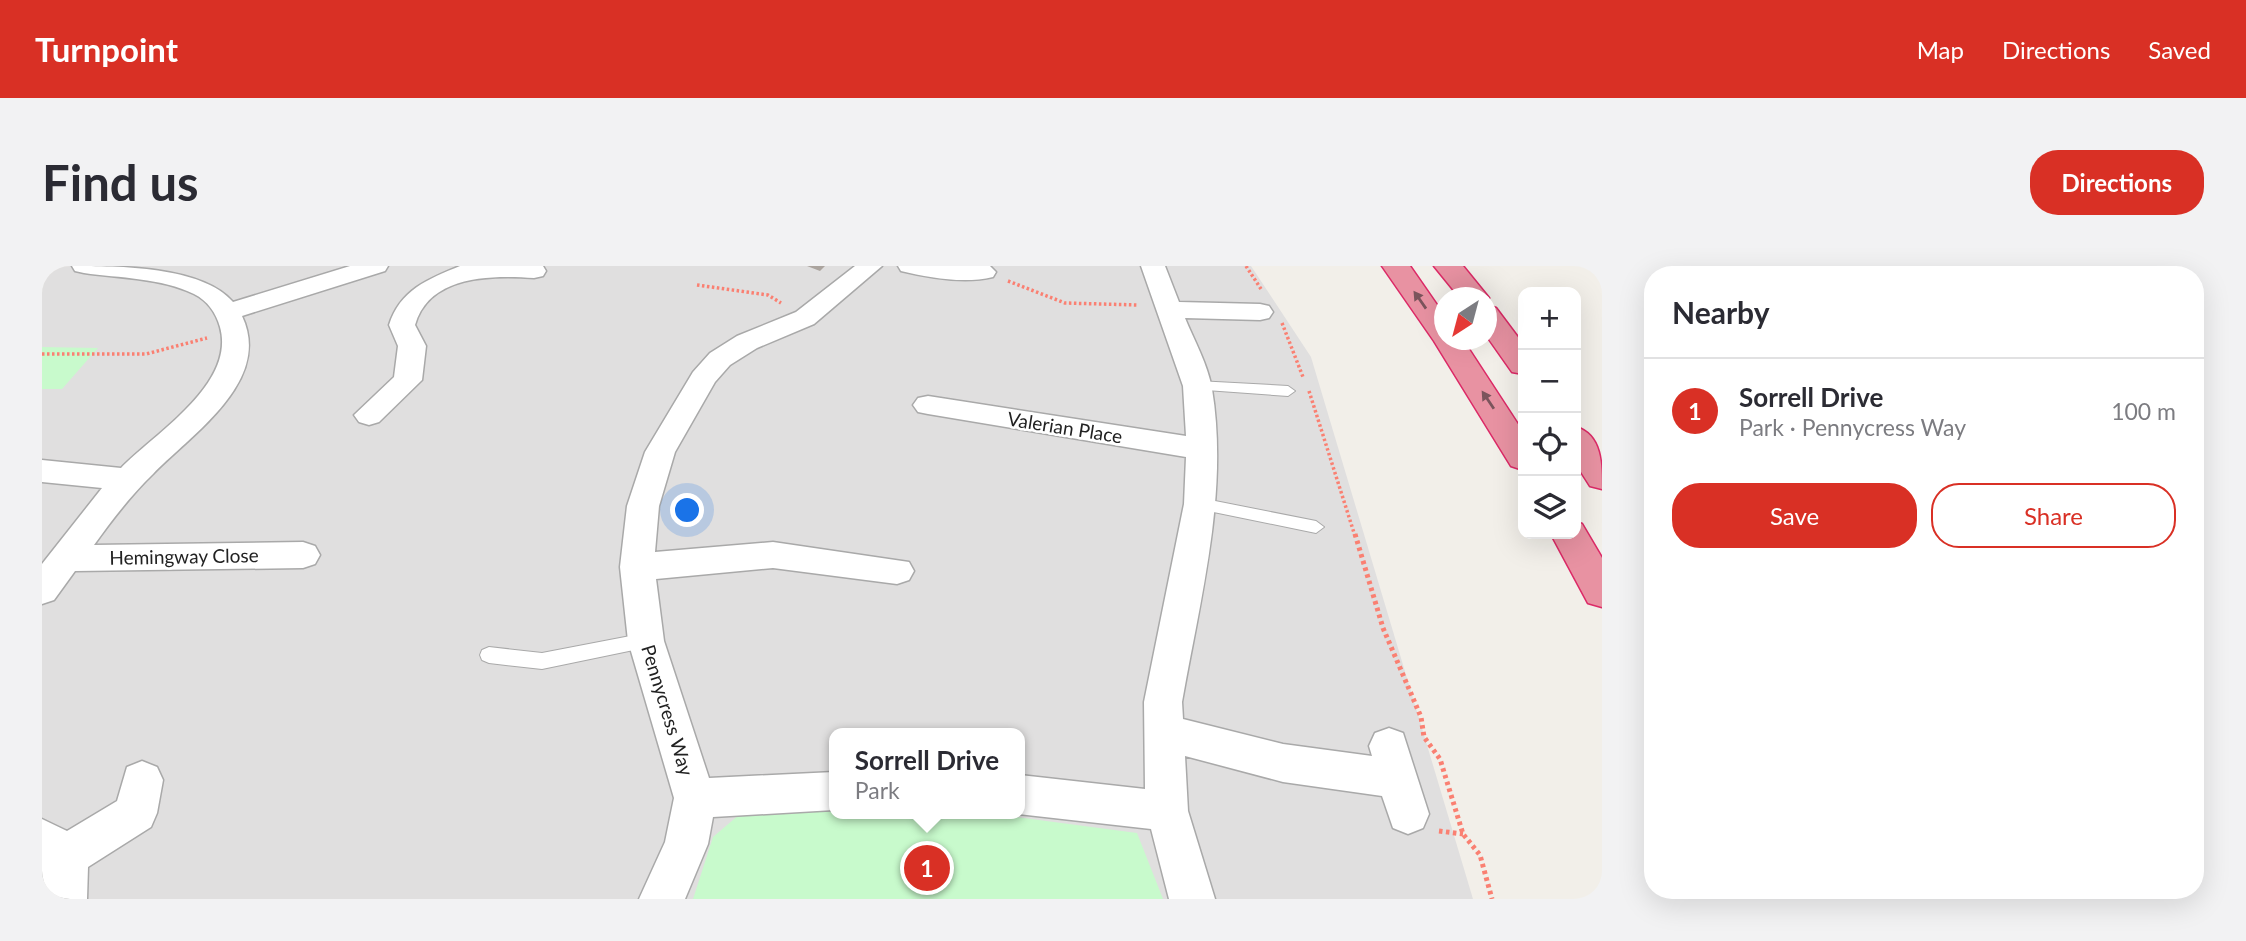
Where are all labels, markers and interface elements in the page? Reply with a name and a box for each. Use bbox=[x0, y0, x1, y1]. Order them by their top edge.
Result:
text: Turnpoint bbox=[35, 29, 178, 69]
text: Map bbox=[1917, 35, 1964, 64]
text: Directions bbox=[2002, 35, 2110, 64]
text: Saved bbox=[2148, 35, 2211, 64]
button: Directions bbox=[2030, 150, 2204, 215]
text: Find us bbox=[42, 153, 199, 211]
north arrow bbox=[1434, 287, 1497, 350]
map controls bbox=[1518, 287, 1581, 539]
button: + bbox=[1518, 287, 1581, 350]
one-way arrow bbox=[1413, 291, 1427, 309]
text: Nearby bbox=[1672, 294, 1770, 330]
button: − bbox=[1518, 350, 1581, 413]
text: Sorrell Drive bbox=[1739, 381, 1883, 413]
one-way arrow bbox=[1481, 390, 1494, 409]
text: 1 bbox=[1688, 397, 1702, 425]
text: 100 m bbox=[2111, 397, 2176, 425]
street label: Valerian Place bbox=[1006, 407, 1124, 447]
button: locate bbox=[1518, 413, 1581, 476]
text: Park · Pennycress Way bbox=[1739, 413, 1966, 441]
button: layers bbox=[1518, 476, 1581, 539]
button: Save bbox=[1672, 483, 1917, 548]
button: Share bbox=[1931, 483, 2176, 548]
your location bbox=[670, 493, 704, 527]
street label: Hemingway Close bbox=[109, 543, 259, 569]
street label: Pennycress Way bbox=[637, 642, 699, 778]
popup bbox=[829, 728, 1025, 819]
text: Sorrell Drive bbox=[855, 744, 999, 776]
text: Park bbox=[855, 776, 900, 804]
pin: 1 bbox=[904, 842, 950, 894]

